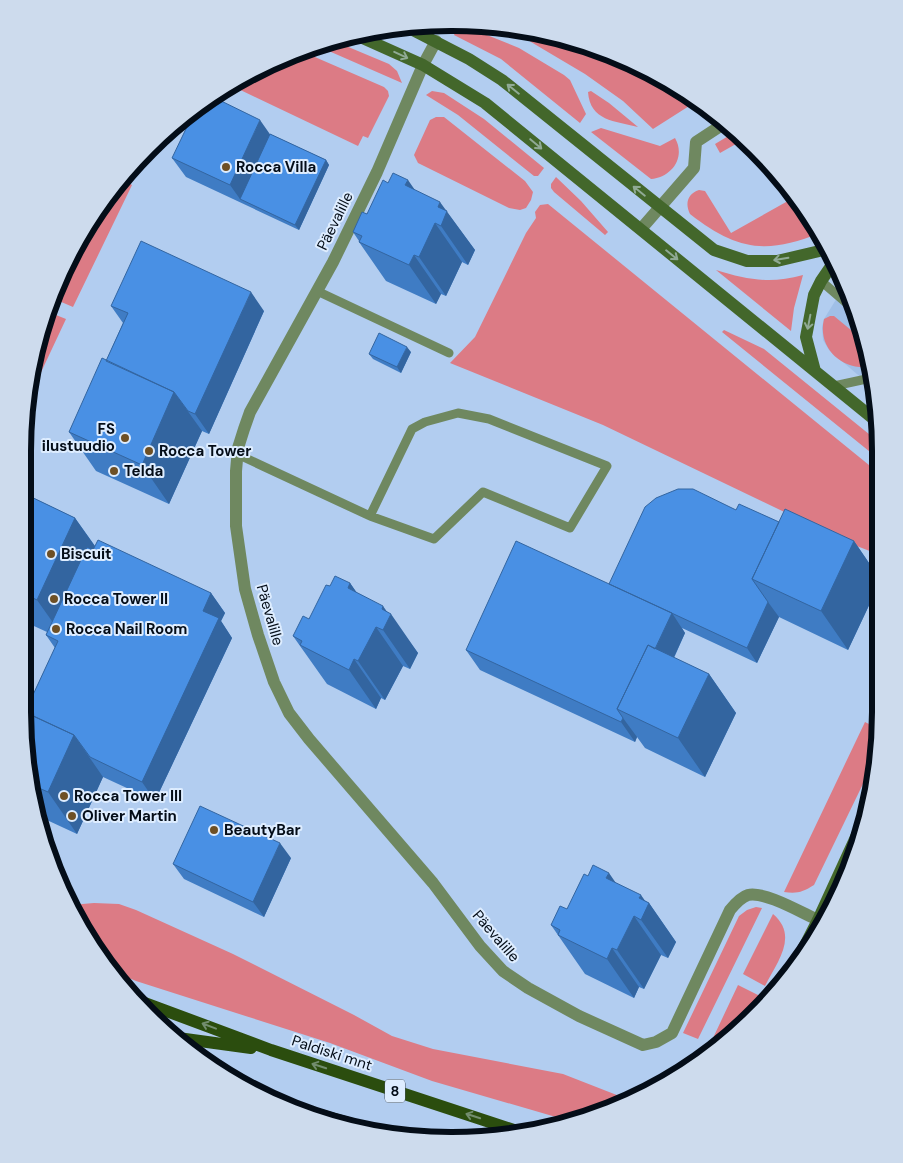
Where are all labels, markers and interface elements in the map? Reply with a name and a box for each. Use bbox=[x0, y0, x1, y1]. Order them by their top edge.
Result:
one-way arrow bbox=[393, 50, 408, 60]
one-way arrow bbox=[507, 83, 520, 94]
one-way arrow bbox=[529, 138, 542, 149]
place label: Rocca Villa bbox=[236, 157, 316, 177]
marker: Rocca Villa bbox=[220, 161, 232, 173]
one-way arrow bbox=[633, 185, 646, 196]
street label: Päevalille bbox=[312, 188, 358, 254]
one-way arrow bbox=[665, 249, 678, 260]
one-way arrow bbox=[773, 255, 789, 265]
one-way arrow bbox=[804, 314, 813, 330]
place label: FS ilustuudio bbox=[42, 419, 115, 456]
marker: FS ilustuudio bbox=[119, 432, 131, 444]
place label: Rocca Tower bbox=[159, 441, 251, 461]
marker: Rocca Tower bbox=[143, 445, 155, 457]
place label: Telda bbox=[124, 461, 163, 481]
marker: Telda bbox=[108, 465, 120, 477]
place label: Biscuit bbox=[61, 544, 112, 564]
marker: Biscuit bbox=[45, 548, 57, 560]
street label: Päevalille bbox=[252, 582, 288, 648]
place label: Rocca Tower II bbox=[64, 589, 168, 609]
marker: Rocca Tower II bbox=[48, 593, 60, 605]
place label: Rocca Nail Room bbox=[66, 619, 188, 639]
marker: Rocca Nail Room bbox=[50, 623, 62, 635]
place label: Rocca Tower III bbox=[74, 786, 182, 806]
marker: Rocca Tower III bbox=[58, 790, 70, 802]
place label: Oliver Martin bbox=[82, 806, 177, 826]
marker: Oliver Martin bbox=[66, 810, 78, 822]
place label: BeautyBar bbox=[224, 820, 301, 840]
marker: BeautyBar bbox=[208, 824, 220, 836]
street label: Päevalille bbox=[468, 906, 524, 966]
one-way arrow bbox=[202, 1021, 217, 1031]
street label: Paldiski mnt bbox=[289, 1031, 375, 1075]
one-way arrow bbox=[311, 1060, 327, 1070]
road number: 8 bbox=[385, 1080, 405, 1102]
one-way arrow bbox=[466, 1111, 482, 1121]

